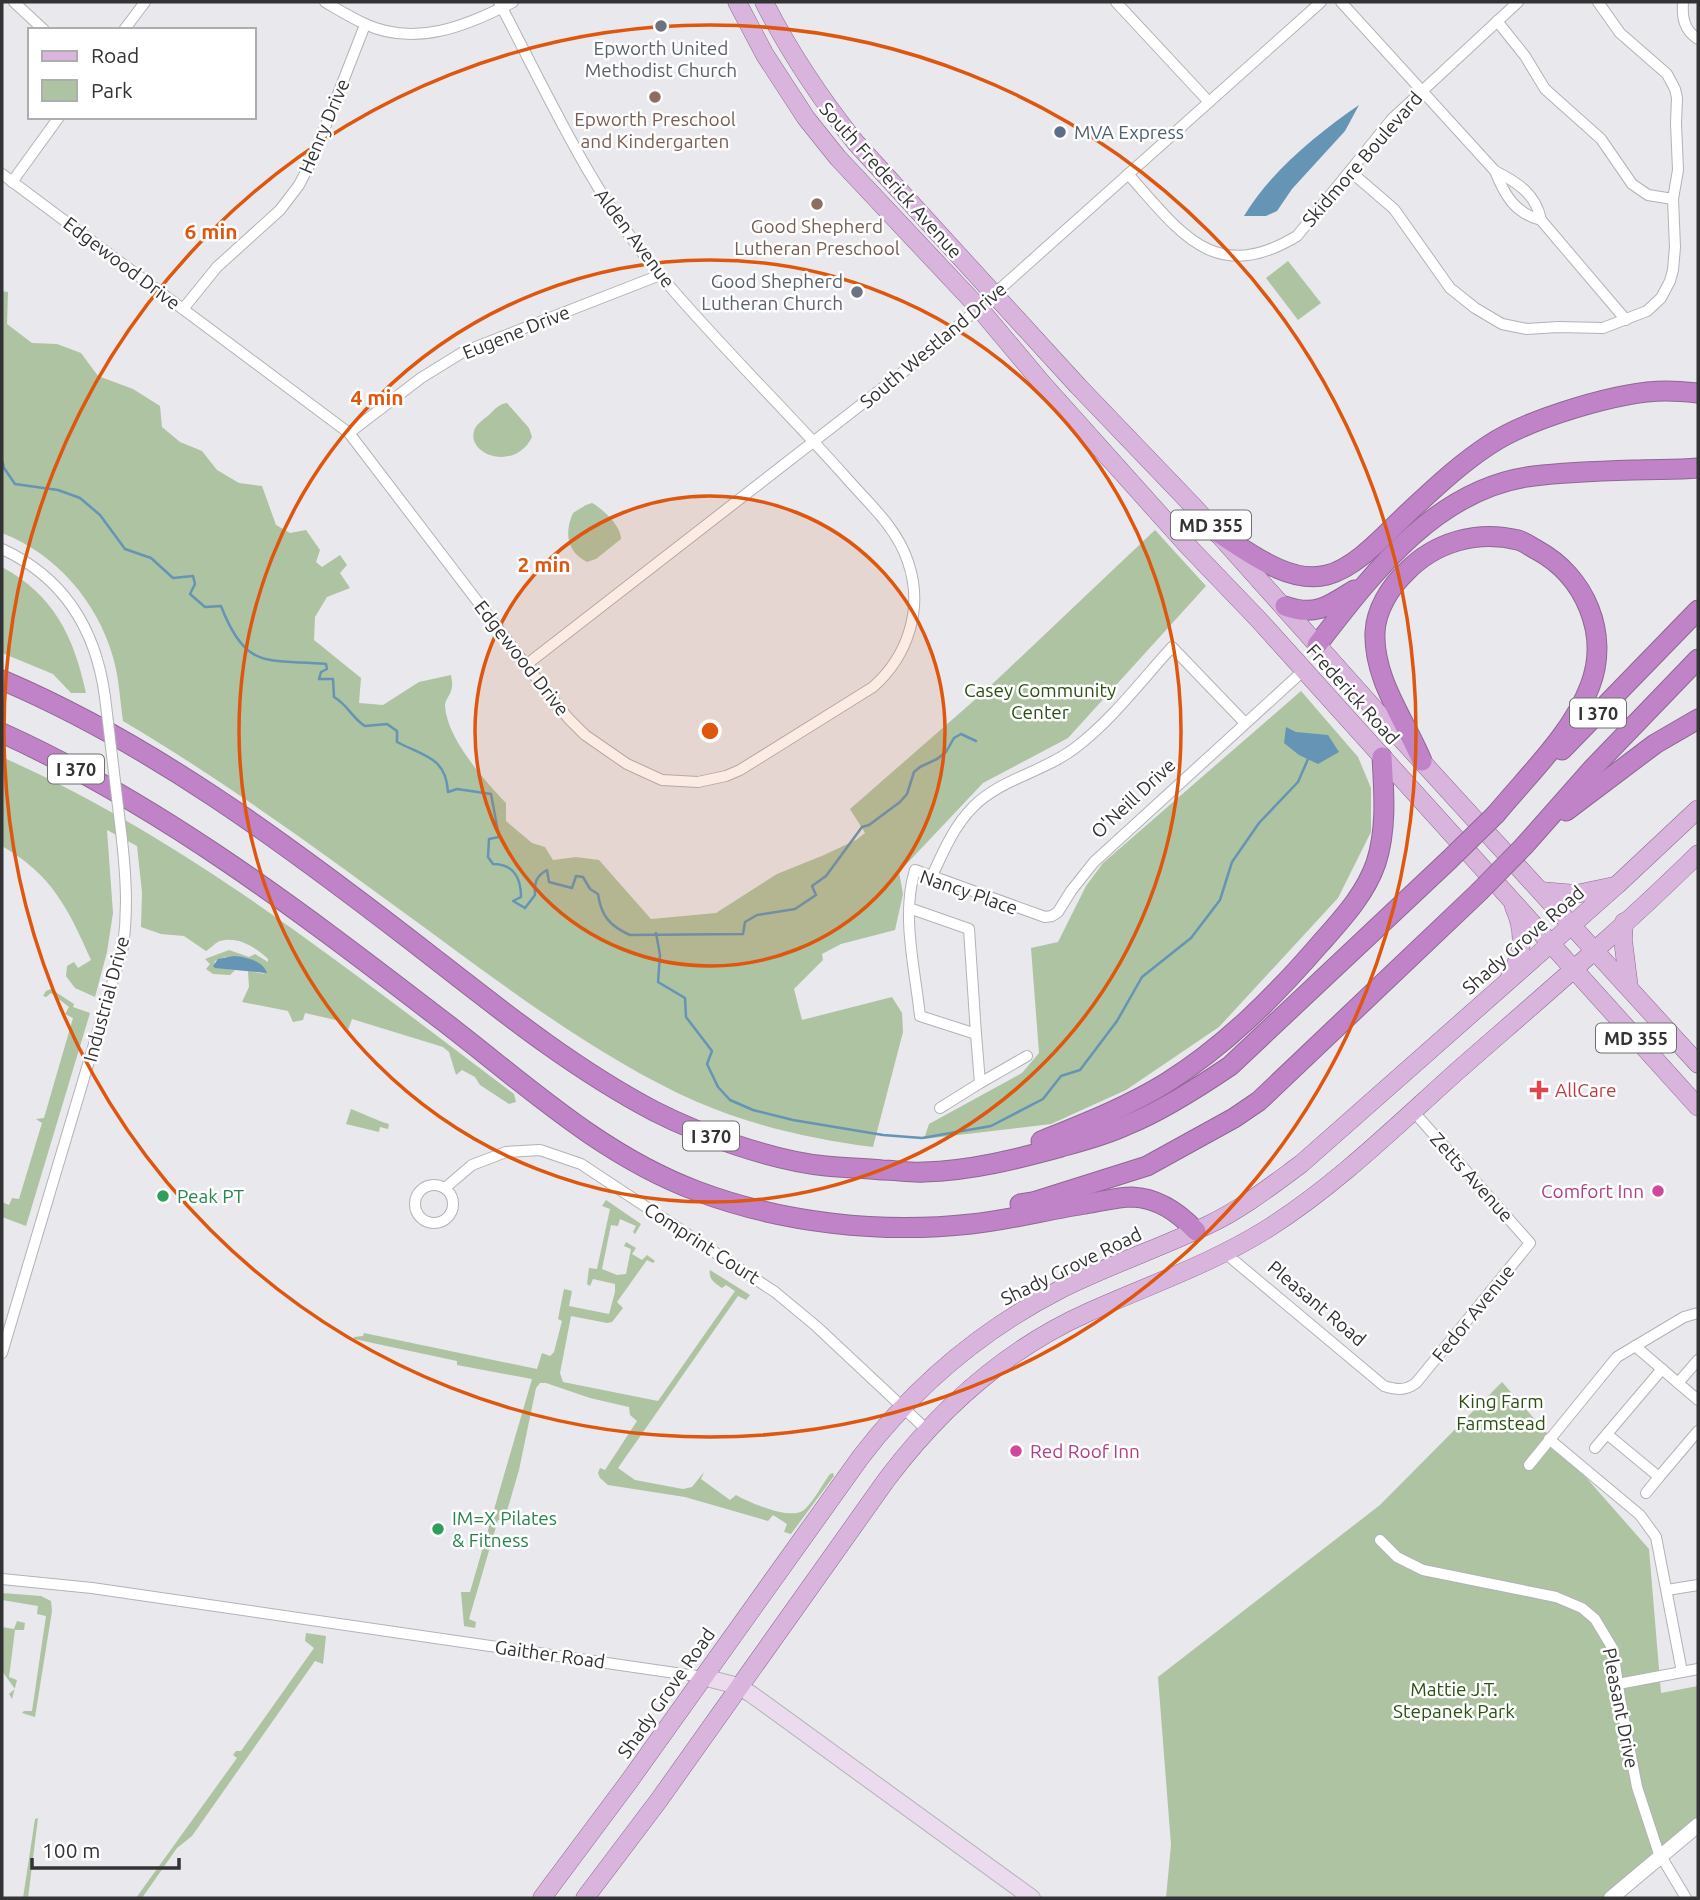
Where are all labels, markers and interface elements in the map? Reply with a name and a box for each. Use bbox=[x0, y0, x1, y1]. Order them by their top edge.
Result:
marker: Epworth United Methodist Church bbox=[653, 18, 669, 34]
legend bbox=[28, 28, 256, 119]
place label: Epworth United Methodist Church bbox=[585, 37, 737, 81]
text: Road bbox=[91, 43, 139, 67]
street label: Henry Drive bbox=[294, 75, 354, 177]
text: Park bbox=[91, 78, 133, 102]
street label: Skidmore Boulevard bbox=[1297, 87, 1427, 231]
marker: Epworth Preschool and Kindergarten bbox=[647, 89, 663, 105]
street label: South Frederick Avenue bbox=[815, 98, 967, 262]
place label: Epworth Preschool and Kindergarten bbox=[574, 108, 736, 152]
place label: MVA Express bbox=[1074, 121, 1184, 143]
marker: MVA Express bbox=[1052, 124, 1068, 140]
street label: Alden Avenue bbox=[591, 184, 679, 292]
marker: Good Shepherd Lutheran Preschool bbox=[809, 196, 825, 212]
street label: Edgewood Drive bbox=[59, 212, 185, 314]
place label: Good Shepherd Lutheran Preschool bbox=[734, 215, 900, 259]
text: 6 min bbox=[184, 219, 238, 243]
place label: Good Shepherd Lutheran Church bbox=[701, 270, 843, 314]
street label: South Westland Drive bbox=[855, 277, 1011, 413]
marker: Good Shepherd Lutheran Church bbox=[849, 284, 865, 300]
street label: Eugene Drive bbox=[459, 301, 573, 363]
text: 4 min bbox=[350, 385, 404, 409]
road number: MD 355 bbox=[1171, 510, 1251, 540]
text: 2 min bbox=[517, 552, 571, 576]
street label: Edgewood Drive bbox=[470, 596, 574, 720]
street label: Frederick Road bbox=[1302, 639, 1404, 749]
park label: Casey Community Center bbox=[964, 679, 1116, 723]
road number: I 370 bbox=[1570, 698, 1626, 728]
centre of rings bbox=[698, 719, 722, 743]
street label: O'Neill Drive bbox=[1086, 753, 1180, 843]
road number: I 370 bbox=[48, 754, 104, 784]
street label: Nancy Place bbox=[917, 865, 1021, 919]
street label: Shady Grove Road bbox=[1458, 881, 1588, 999]
street label: Industrial Drive bbox=[79, 934, 133, 1064]
road number: MD 355 bbox=[1596, 1023, 1676, 1052]
place label: AllCare bbox=[1555, 1079, 1616, 1101]
marker: AllCare bbox=[1529, 1080, 1549, 1100]
road number: I 370 bbox=[683, 1121, 739, 1150]
street label: Zetts Avenue bbox=[1426, 1128, 1518, 1226]
place label: Comfort Inn bbox=[1541, 1180, 1644, 1202]
marker: Comfort Inn bbox=[1650, 1183, 1666, 1199]
place label: Peak PT bbox=[177, 1185, 245, 1207]
marker: Peak PT bbox=[155, 1188, 171, 1204]
street label: Comprint Court bbox=[640, 1198, 764, 1289]
street label: Shady Grove Road bbox=[997, 1222, 1145, 1310]
street label: Pleasant Road bbox=[1264, 1256, 1370, 1350]
street label: Fedor Avenue bbox=[1427, 1260, 1519, 1366]
park label: King Farm Farmstead bbox=[1456, 1390, 1546, 1434]
place label: Red Roof Inn bbox=[1030, 1440, 1140, 1462]
marker: Red Roof Inn bbox=[1008, 1443, 1024, 1459]
place label: IM=X Pilates & Fitness bbox=[452, 1507, 557, 1551]
marker: IM=X Pilates & Fitness bbox=[430, 1521, 446, 1537]
street label: Shady Grove Road bbox=[613, 1624, 719, 1762]
street label: Gaither Road bbox=[493, 1635, 607, 1673]
street label: Pleasant Drive bbox=[1599, 1646, 1643, 1770]
park label: Mattie J.T. Stepanek Park bbox=[1393, 1678, 1515, 1722]
scale bar bbox=[32, 1826, 178, 1870]
text: 100 m bbox=[42, 1838, 100, 1862]

